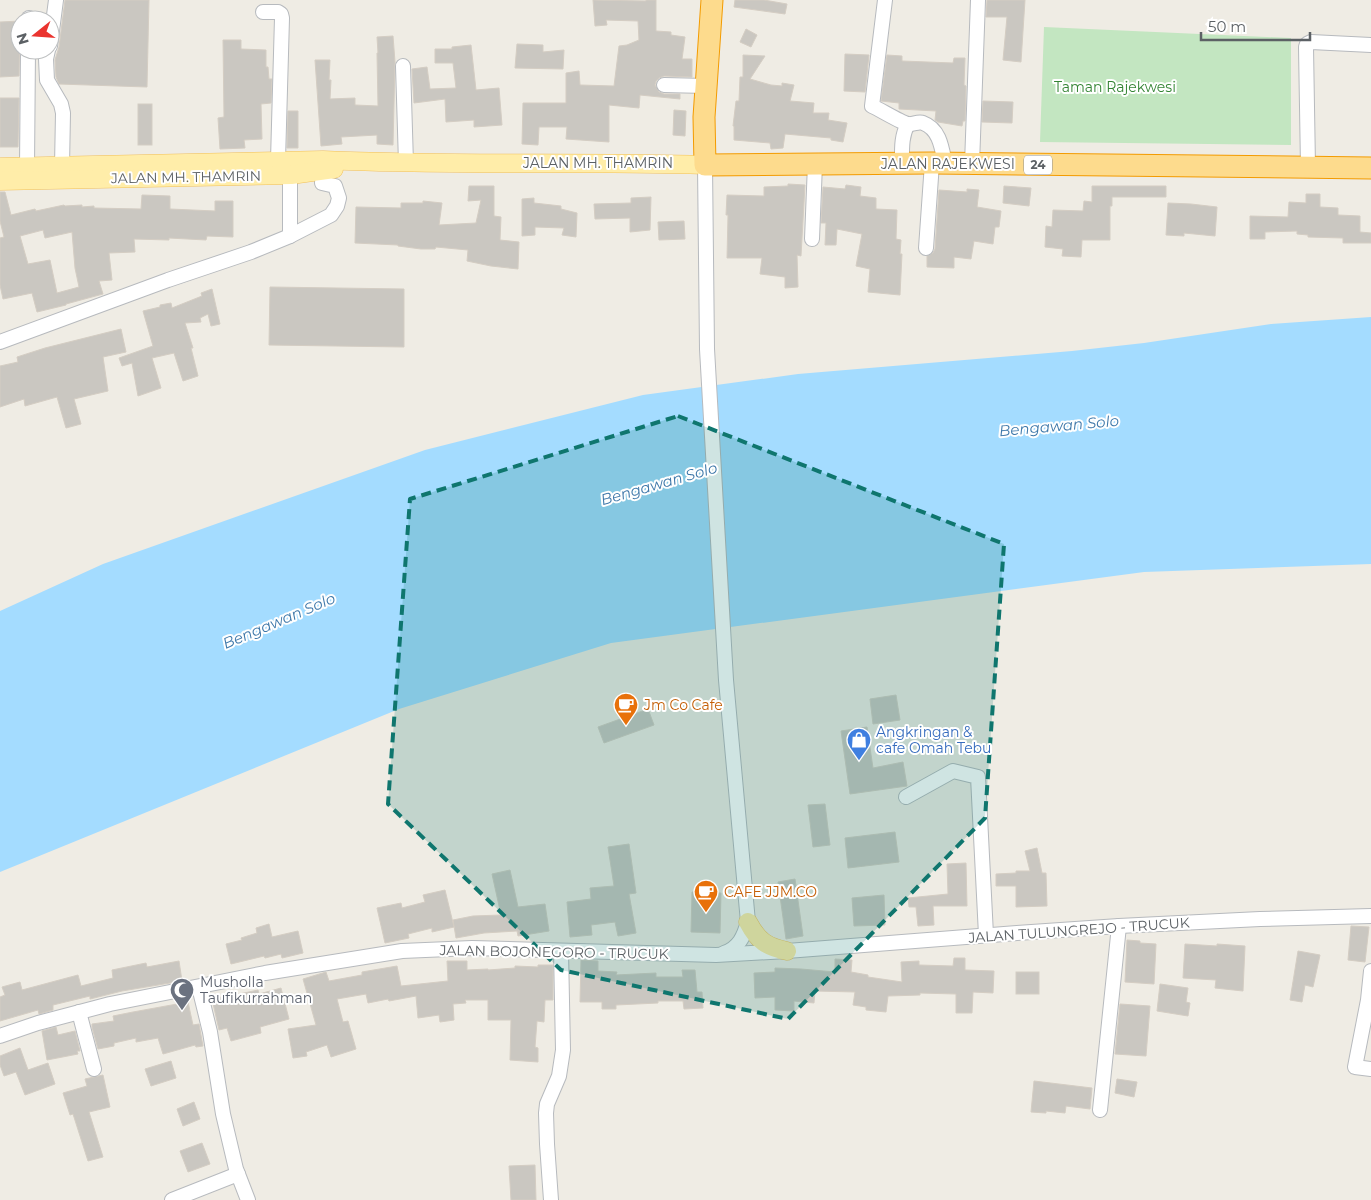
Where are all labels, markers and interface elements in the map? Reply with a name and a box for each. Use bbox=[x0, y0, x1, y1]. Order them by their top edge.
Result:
north arrow bbox=[10, 10, 60, 60]
scale bar bbox=[1201, 10, 1310, 42]
text: 50 m bbox=[1208, 17, 1246, 36]
text: N bbox=[12, 31, 33, 47]
park label: Taman Rajekwesi bbox=[1054, 78, 1176, 96]
street label: JALAN MH. THAMRIN bbox=[522, 154, 673, 172]
street label: JALAN RAJEKWESI bbox=[880, 155, 1015, 173]
road number: 24 bbox=[1024, 156, 1052, 174]
street label: JALAN MH. THAMRIN bbox=[110, 167, 261, 187]
water label: Bengawan Solo bbox=[998, 411, 1120, 440]
water label: Bengawan Solo bbox=[598, 458, 719, 509]
water label: Bengawan Solo bbox=[220, 588, 338, 653]
cafe icon: Jm Co Cafe bbox=[613, 692, 639, 726]
place label: Jm Co Cafe bbox=[643, 696, 723, 714]
place label: Angkringan & cafe Omah Tebu bbox=[876, 723, 992, 757]
shop icon: Angkringan & cafe Omah Tebu bbox=[846, 727, 872, 761]
cafe icon: CAFE JJM.CO bbox=[693, 879, 719, 913]
place label: CAFE JJM.CO bbox=[724, 883, 817, 901]
street label: JALAN TULUNGREJO - TRUCUK bbox=[967, 913, 1190, 947]
street label: JALAN BOJONEGORO - TRUCUK bbox=[438, 941, 669, 963]
place label: Musholla Taufikurrahman bbox=[200, 973, 312, 1007]
mosque icon: Musholla Taufikurrahman bbox=[169, 977, 195, 1011]

